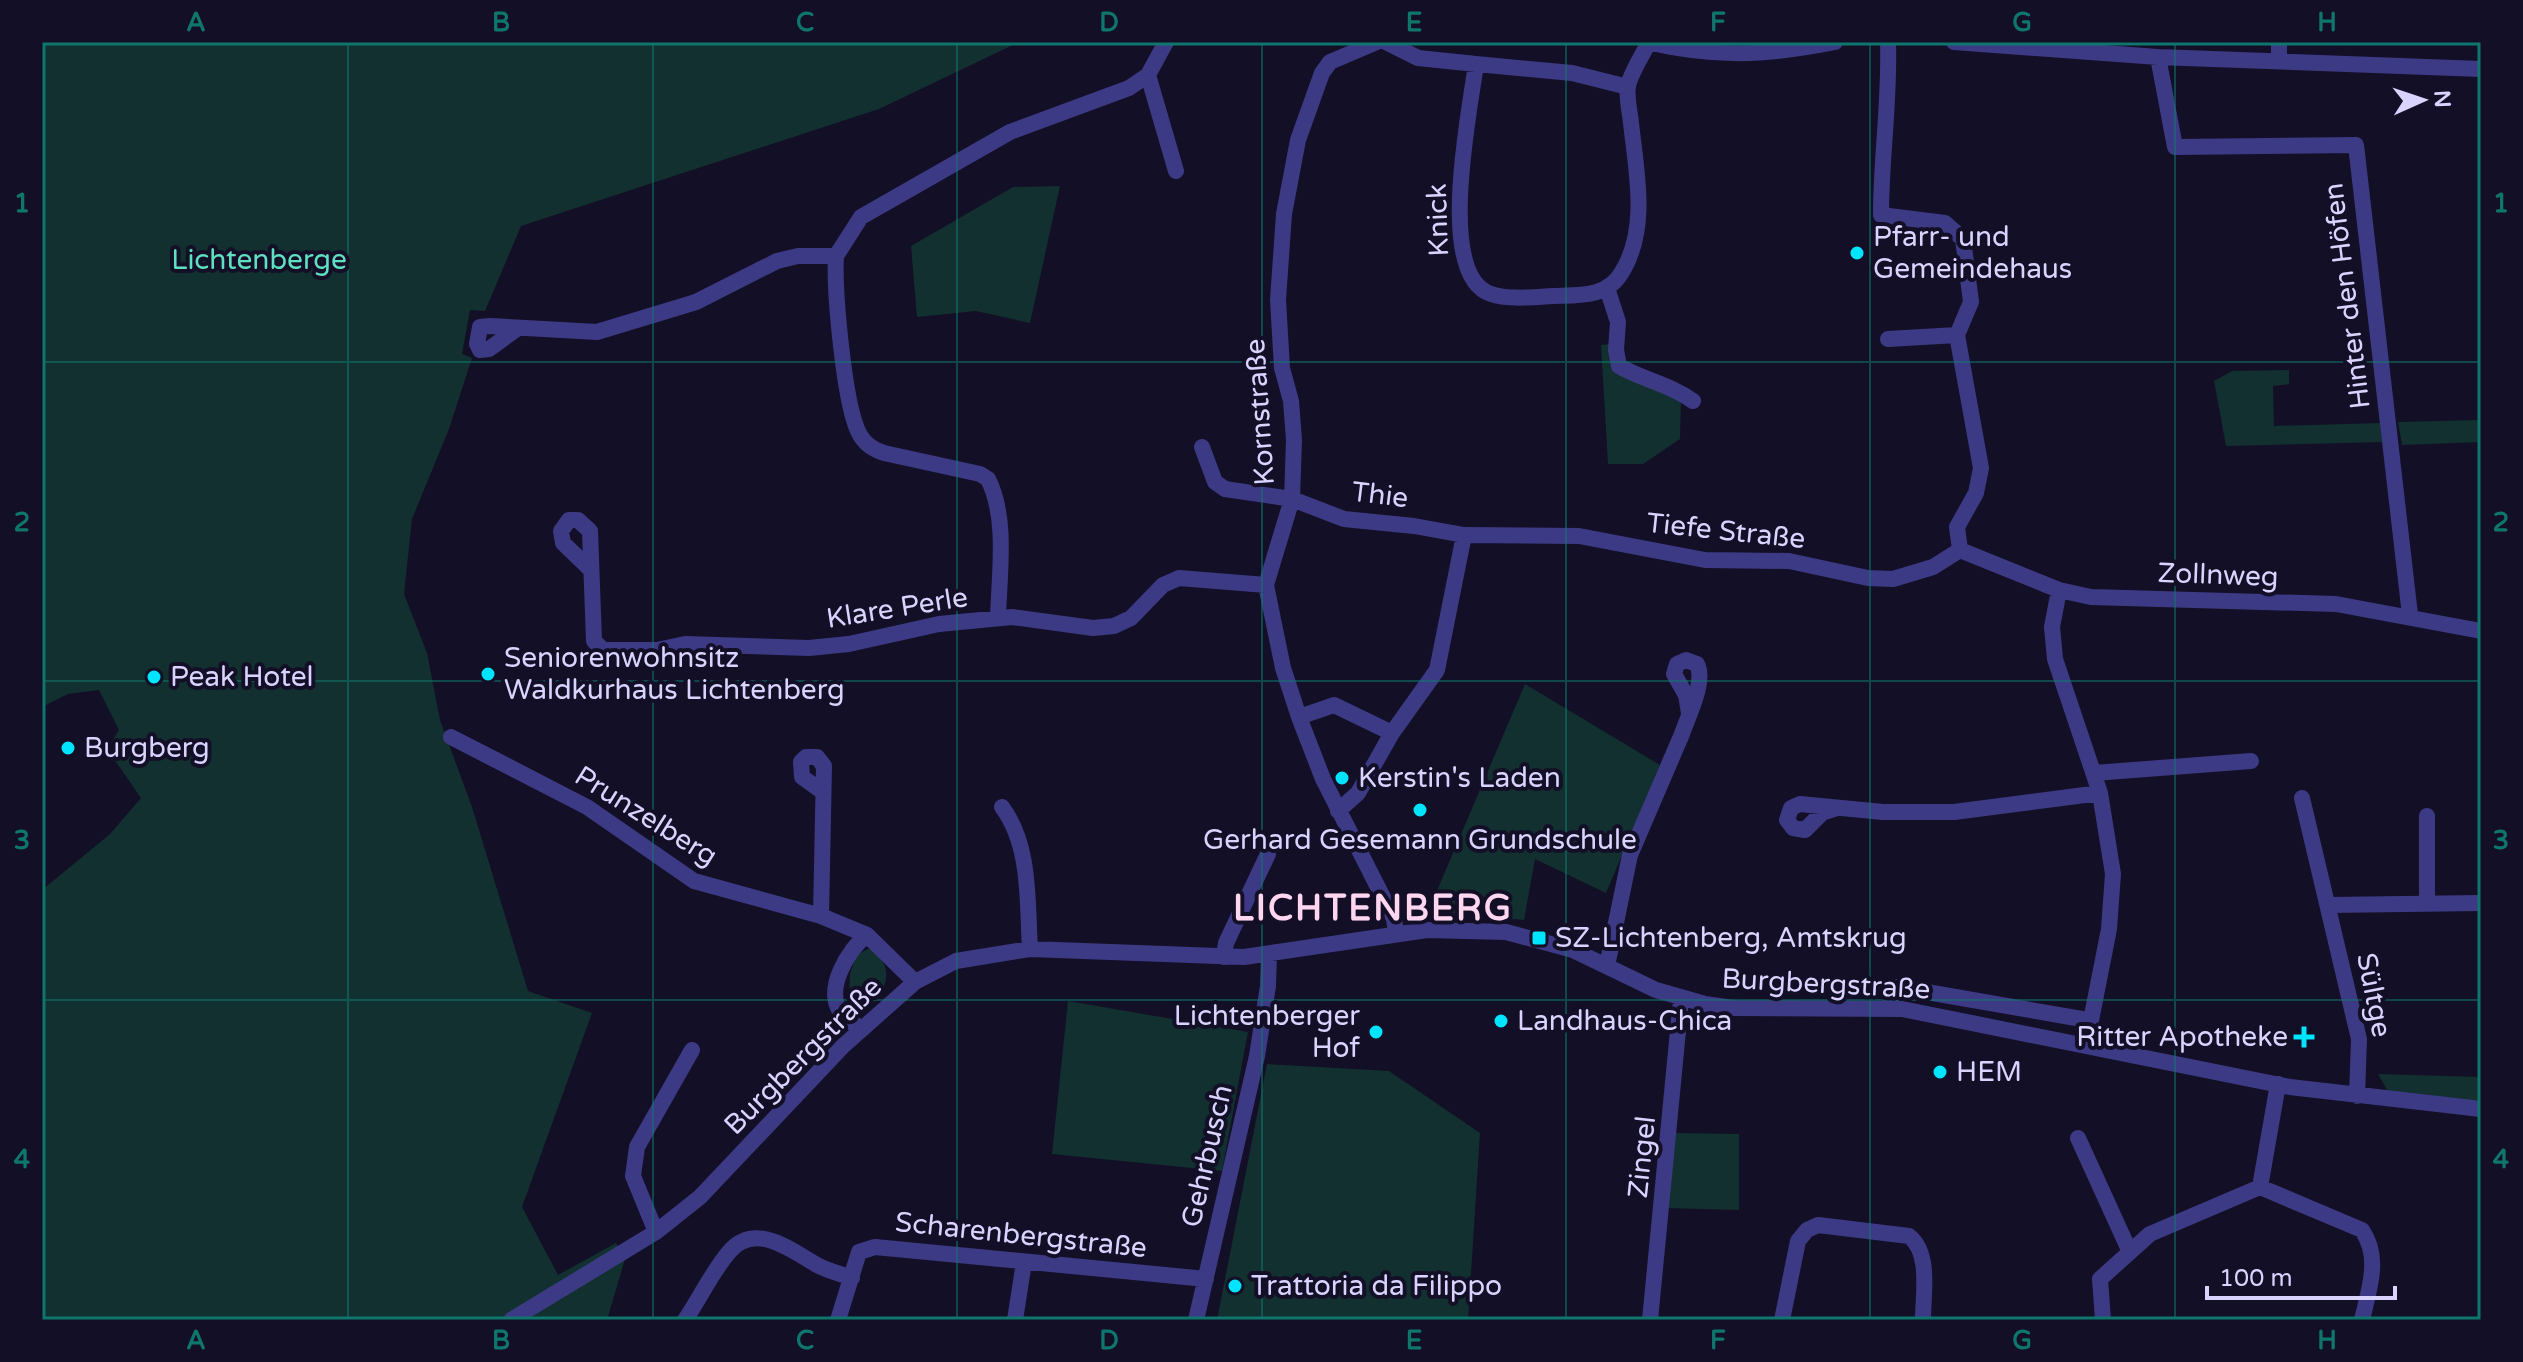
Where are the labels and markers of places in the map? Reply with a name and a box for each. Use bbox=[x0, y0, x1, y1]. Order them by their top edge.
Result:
place label: Pfarr- und Gemeindehaus bbox=[1873, 220, 2072, 286]
marker: Pfarr- und Gemeindehaus bbox=[1848, 244, 1866, 262]
place label: Seniorenwohnsitz Waldkurhaus Lichtenberg bbox=[504, 641, 845, 707]
place label: Peak Hotel bbox=[170, 660, 314, 694]
marker: Seniorenwohnsitz Waldkurhaus Lichtenberg bbox=[479, 665, 497, 683]
marker: Peak Hotel bbox=[145, 668, 163, 686]
place label: Burgberg bbox=[84, 731, 210, 765]
marker: Burgberg bbox=[59, 739, 77, 757]
place label: Kerstin's Laden bbox=[1358, 761, 1561, 795]
marker: Kerstin's Laden bbox=[1333, 769, 1351, 787]
marker: Gerhard Gesemann Grundschule bbox=[1411, 801, 1429, 819]
place label: Gerhard Gesemann Grundschule bbox=[1203, 823, 1637, 857]
place label: SZ-Lichtenberg, Amtskrug bbox=[1555, 921, 1907, 955]
marker: SZ-Lichtenberg, Amtskrug bbox=[1530, 929, 1548, 947]
place label: Lichtenberger Hof bbox=[1174, 999, 1360, 1065]
place label: Landhaus-Chica bbox=[1517, 1004, 1732, 1038]
marker: Landhaus-Chica bbox=[1492, 1012, 1510, 1030]
place label: Ritter Apotheke bbox=[2076, 1020, 2288, 1054]
marker: Lichtenberger Hof bbox=[1367, 1023, 1385, 1041]
marker: Ritter Apotheke bbox=[2295, 1028, 2313, 1046]
place label: HEM bbox=[1956, 1055, 2022, 1089]
marker: HEM bbox=[1931, 1063, 1949, 1081]
place label: Trattoria da Filippo bbox=[1251, 1269, 1502, 1303]
marker: Trattoria da Filippo bbox=[1226, 1277, 1244, 1295]

